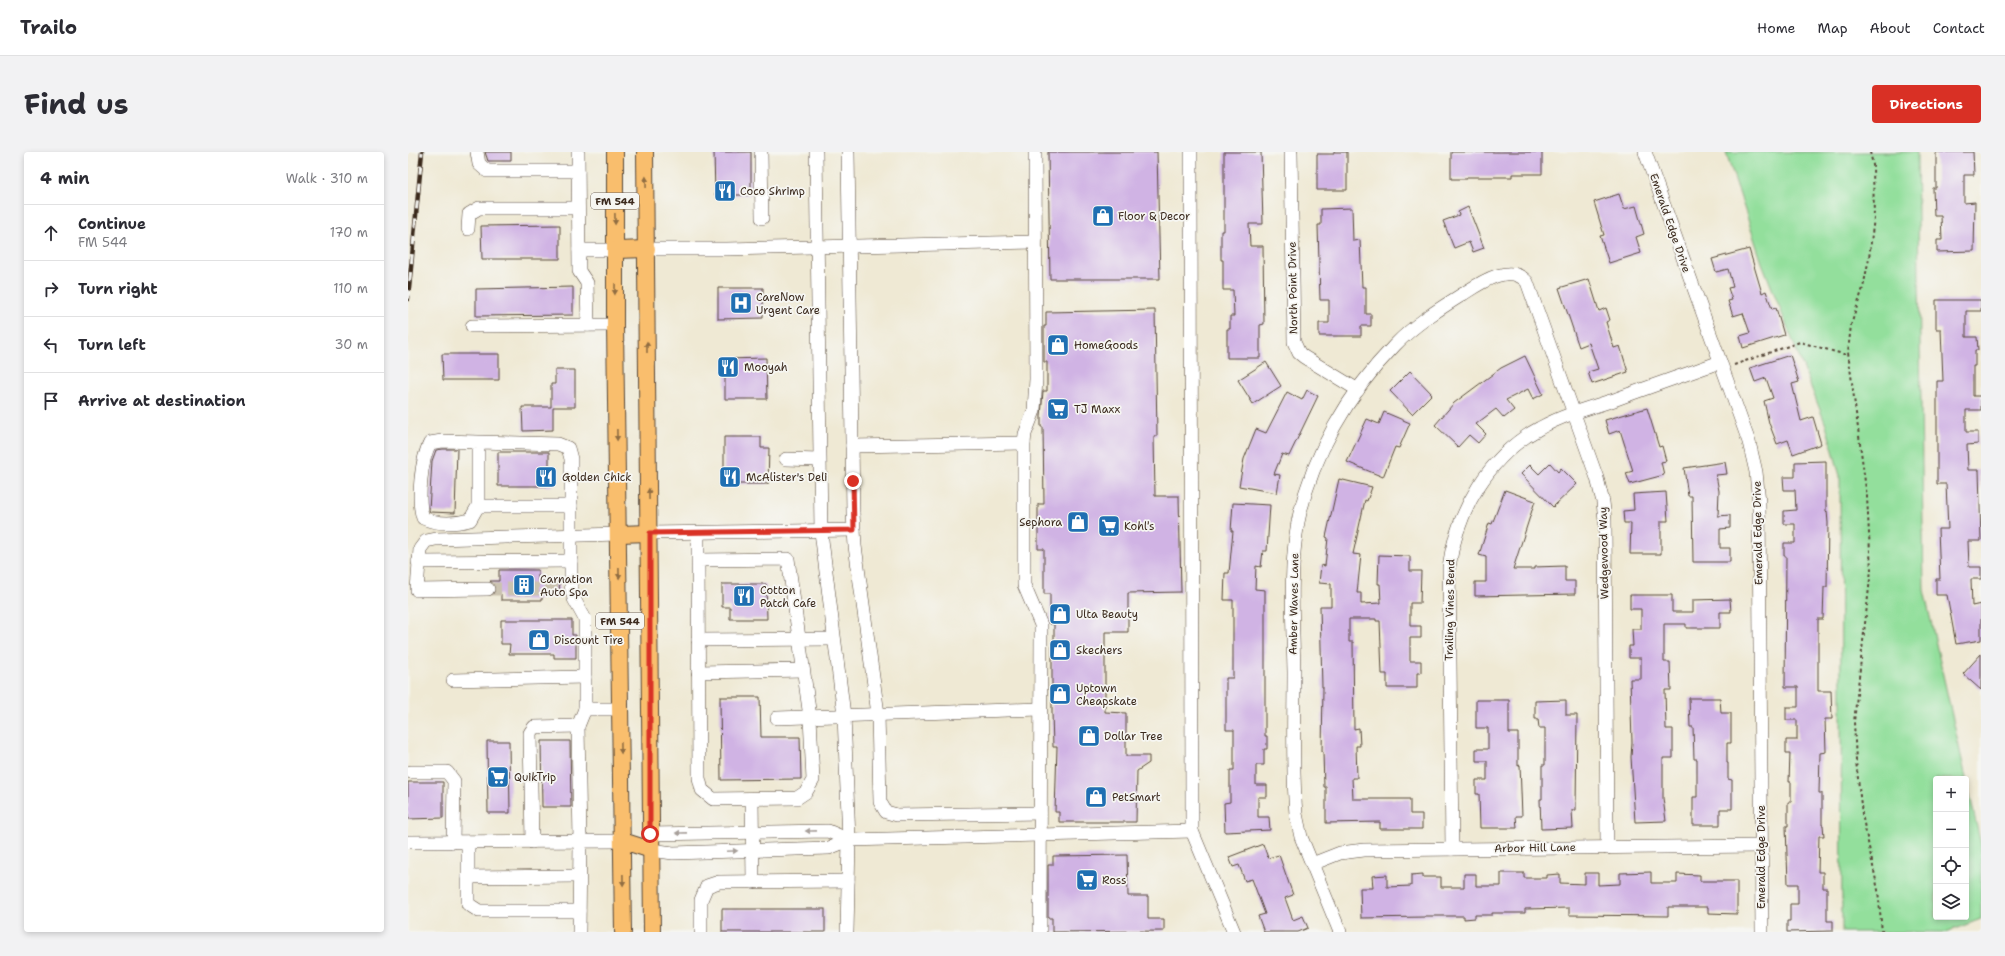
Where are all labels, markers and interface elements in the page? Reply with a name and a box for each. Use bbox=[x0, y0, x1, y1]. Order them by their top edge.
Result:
text: Trailo bbox=[20, 15, 77, 40]
text: Home bbox=[1757, 19, 1796, 37]
text: Map bbox=[1818, 19, 1848, 37]
text: About bbox=[1870, 19, 1911, 37]
text: Contact bbox=[1933, 19, 1985, 37]
text: Find us bbox=[24, 85, 129, 123]
button: Directions bbox=[1872, 85, 1981, 123]
text: 4 min bbox=[40, 167, 90, 189]
text: Walk · 310 m bbox=[286, 170, 368, 187]
street label: Emerald Edge Drive bbox=[1646, 171, 1694, 275]
one-way arrow bbox=[643, 175, 649, 188]
restaurant icon: Coco Shrimp bbox=[712, 178, 738, 204]
place label: Coco Shrimp bbox=[740, 184, 805, 199]
road number: FM 544 bbox=[591, 193, 639, 209]
shop icon: Floor & Decor bbox=[1090, 203, 1116, 229]
place label: Floor & Decor bbox=[1118, 209, 1190, 224]
one-way arrow bbox=[612, 213, 618, 226]
text: Continue bbox=[78, 214, 146, 234]
icon: ahead bbox=[40, 222, 62, 244]
text: 170 m bbox=[330, 224, 368, 241]
text: FM 544 bbox=[78, 234, 127, 251]
street label: North Point Drive bbox=[1285, 242, 1301, 334]
icon: right bbox=[40, 278, 62, 300]
text: Turn right bbox=[78, 279, 158, 299]
text: 110 m bbox=[333, 280, 368, 297]
one-way arrow bbox=[612, 283, 618, 296]
hospital icon: CareNow Urgent Care bbox=[728, 290, 754, 316]
place label: CareNow Urgent Care bbox=[756, 290, 820, 318]
shop icon: HomeGoods bbox=[1045, 332, 1071, 358]
icon: left bbox=[40, 334, 62, 356]
text: Turn left bbox=[78, 335, 146, 355]
text: 30 m bbox=[334, 336, 368, 353]
place label: HomeGoods bbox=[1074, 338, 1138, 353]
one-way arrow bbox=[644, 340, 650, 353]
restaurant icon: Mooyah bbox=[715, 354, 741, 380]
place label: Mooyah bbox=[744, 360, 788, 375]
icon: arrive bbox=[40, 390, 62, 412]
text: Arrive at destination bbox=[78, 391, 246, 411]
supermarket icon: TJ Maxx bbox=[1045, 396, 1071, 422]
place label: TJ Maxx bbox=[1074, 402, 1121, 417]
one-way arrow bbox=[614, 429, 620, 442]
restaurant icon: Golden Chick bbox=[533, 464, 559, 490]
restaurant icon: McAlister's Deli bbox=[717, 464, 743, 490]
place label: Golden Chick bbox=[562, 470, 632, 485]
place label: McAlister's Deli bbox=[746, 470, 827, 485]
route end bbox=[844, 472, 862, 490]
street label: Emerald Edge Drive bbox=[1750, 481, 1766, 585]
one-way arrow bbox=[646, 487, 652, 500]
street label: Wedgewood Way bbox=[1596, 507, 1612, 599]
shop icon: Sephora bbox=[1065, 509, 1091, 535]
supermarket icon: Kohl's bbox=[1096, 513, 1122, 539]
place label: Sephora bbox=[1019, 515, 1062, 530]
place label: Kohl's bbox=[1124, 519, 1154, 534]
street label: Amber Waves Lane bbox=[1286, 553, 1302, 655]
street label: Trailing Vines Bend bbox=[1442, 559, 1458, 661]
one-way arrow bbox=[616, 567, 622, 580]
building icon: Carnation Auto Spa bbox=[511, 572, 537, 598]
place label: Carnation Auto Spa bbox=[540, 572, 593, 600]
restaurant icon: Cotton Patch Cafe bbox=[731, 583, 757, 609]
place label: Cotton Patch Cafe bbox=[760, 583, 816, 611]
shop icon: Ulta Beauty bbox=[1047, 601, 1073, 627]
place label: Ulta Beauty bbox=[1076, 607, 1138, 622]
road number: FM 544 bbox=[596, 613, 644, 629]
shop icon: Discount Tire bbox=[526, 627, 552, 653]
place label: Discount Tire bbox=[554, 633, 623, 648]
shop icon: Skechers bbox=[1047, 637, 1073, 663]
place label: Skechers bbox=[1076, 643, 1122, 658]
shop icon: Uptown Cheapskate bbox=[1047, 681, 1073, 707]
place label: Uptown Cheapskate bbox=[1076, 681, 1137, 709]
shop icon: Dollar Tree bbox=[1076, 723, 1102, 749]
place label: Dollar Tree bbox=[1104, 729, 1163, 744]
one-way arrow bbox=[618, 742, 625, 754]
supermarket icon: QuikTrip bbox=[485, 764, 511, 790]
place label: QuikTrip bbox=[514, 770, 556, 785]
map controls bbox=[1933, 776, 1969, 920]
button: + bbox=[1933, 776, 1969, 812]
shop icon: PetSmart bbox=[1083, 784, 1109, 810]
place label: PetSmart bbox=[1112, 790, 1161, 805]
street label: Emerald Edge Drive bbox=[1754, 805, 1769, 909]
button: − bbox=[1933, 812, 1969, 848]
route start bbox=[641, 825, 659, 843]
one-way arrow bbox=[804, 828, 817, 834]
one-way arrow bbox=[675, 830, 687, 837]
street label: Arbor Hill Lane bbox=[1494, 840, 1576, 856]
one-way arrow bbox=[726, 848, 739, 854]
button: locate bbox=[1933, 848, 1969, 884]
supermarket icon: Ross bbox=[1074, 867, 1100, 893]
place label: Ross bbox=[1102, 873, 1126, 888]
one-way arrow bbox=[620, 874, 626, 887]
button: layers bbox=[1933, 884, 1969, 920]

